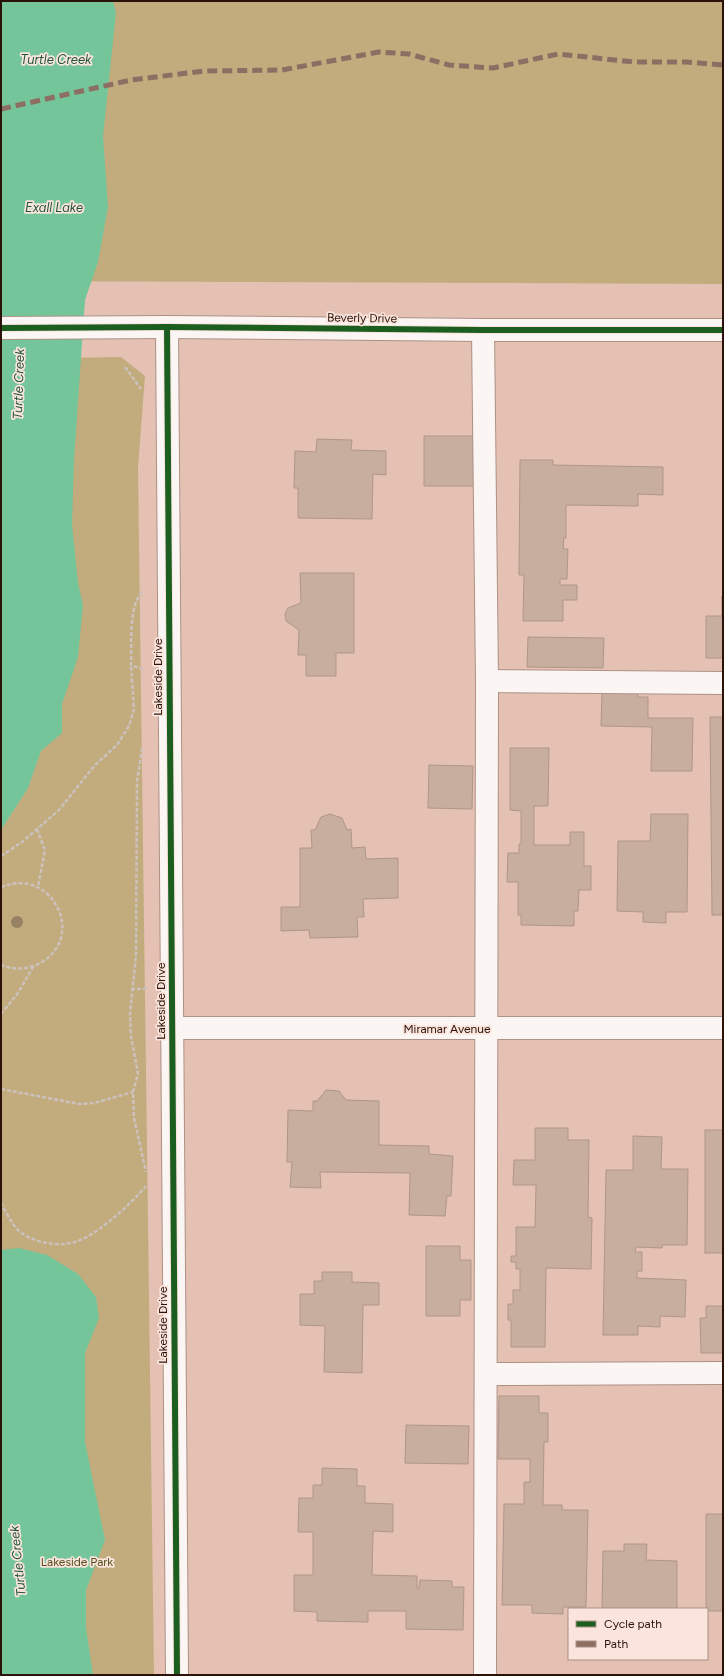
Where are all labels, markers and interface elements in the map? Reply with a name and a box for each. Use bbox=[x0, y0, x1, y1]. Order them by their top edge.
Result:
water label: Turtle Creek bbox=[21, 52, 92, 67]
water label: Exall Lake bbox=[25, 200, 83, 215]
street label: Beverly Drive bbox=[327, 310, 398, 326]
water label: Turtle Creek bbox=[10, 348, 27, 420]
street label: Lakeside Drive bbox=[151, 638, 165, 716]
street label: Lakeside Drive bbox=[154, 962, 168, 1040]
street label: Miramar Avenue bbox=[403, 1022, 491, 1036]
street label: Lakeside Drive bbox=[156, 1286, 170, 1364]
water label: Turtle Creek bbox=[6, 1524, 29, 1597]
park label: Lakeside Park bbox=[41, 1555, 113, 1569]
legend bbox=[568, 1608, 708, 1660]
text: Cycle path bbox=[604, 1617, 662, 1631]
text: Path bbox=[604, 1637, 628, 1651]

